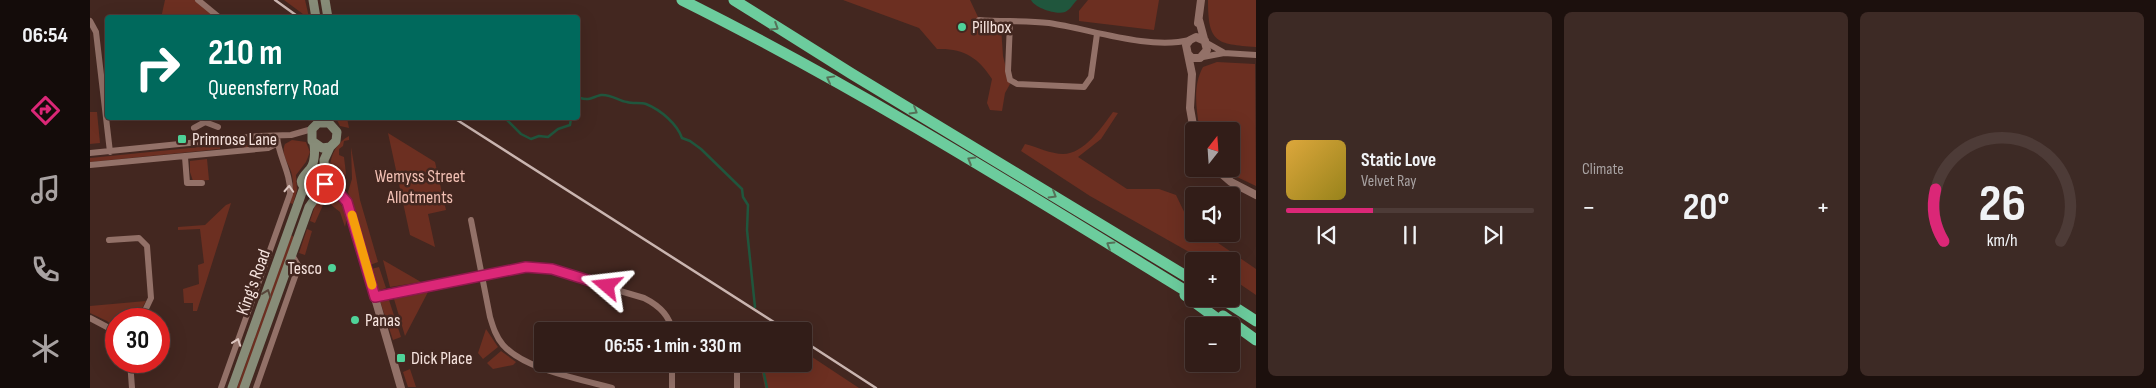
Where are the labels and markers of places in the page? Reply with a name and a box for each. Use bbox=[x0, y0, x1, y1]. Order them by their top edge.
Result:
place label: Pillbox bbox=[972, 17, 1011, 38]
marker: Pillbox bbox=[956, 21, 968, 33]
place label: Primrose Lane bbox=[192, 129, 277, 150]
marker: Primrose Lane bbox=[176, 133, 188, 145]
pin bbox=[304, 163, 346, 205]
place label: Tesco bbox=[288, 258, 322, 279]
marker: Tesco bbox=[326, 262, 338, 274]
place label: Panas bbox=[365, 310, 400, 331]
marker: Panas bbox=[349, 314, 361, 326]
place label: Dick Place bbox=[411, 348, 472, 369]
marker: Dick Place bbox=[395, 352, 407, 364]

